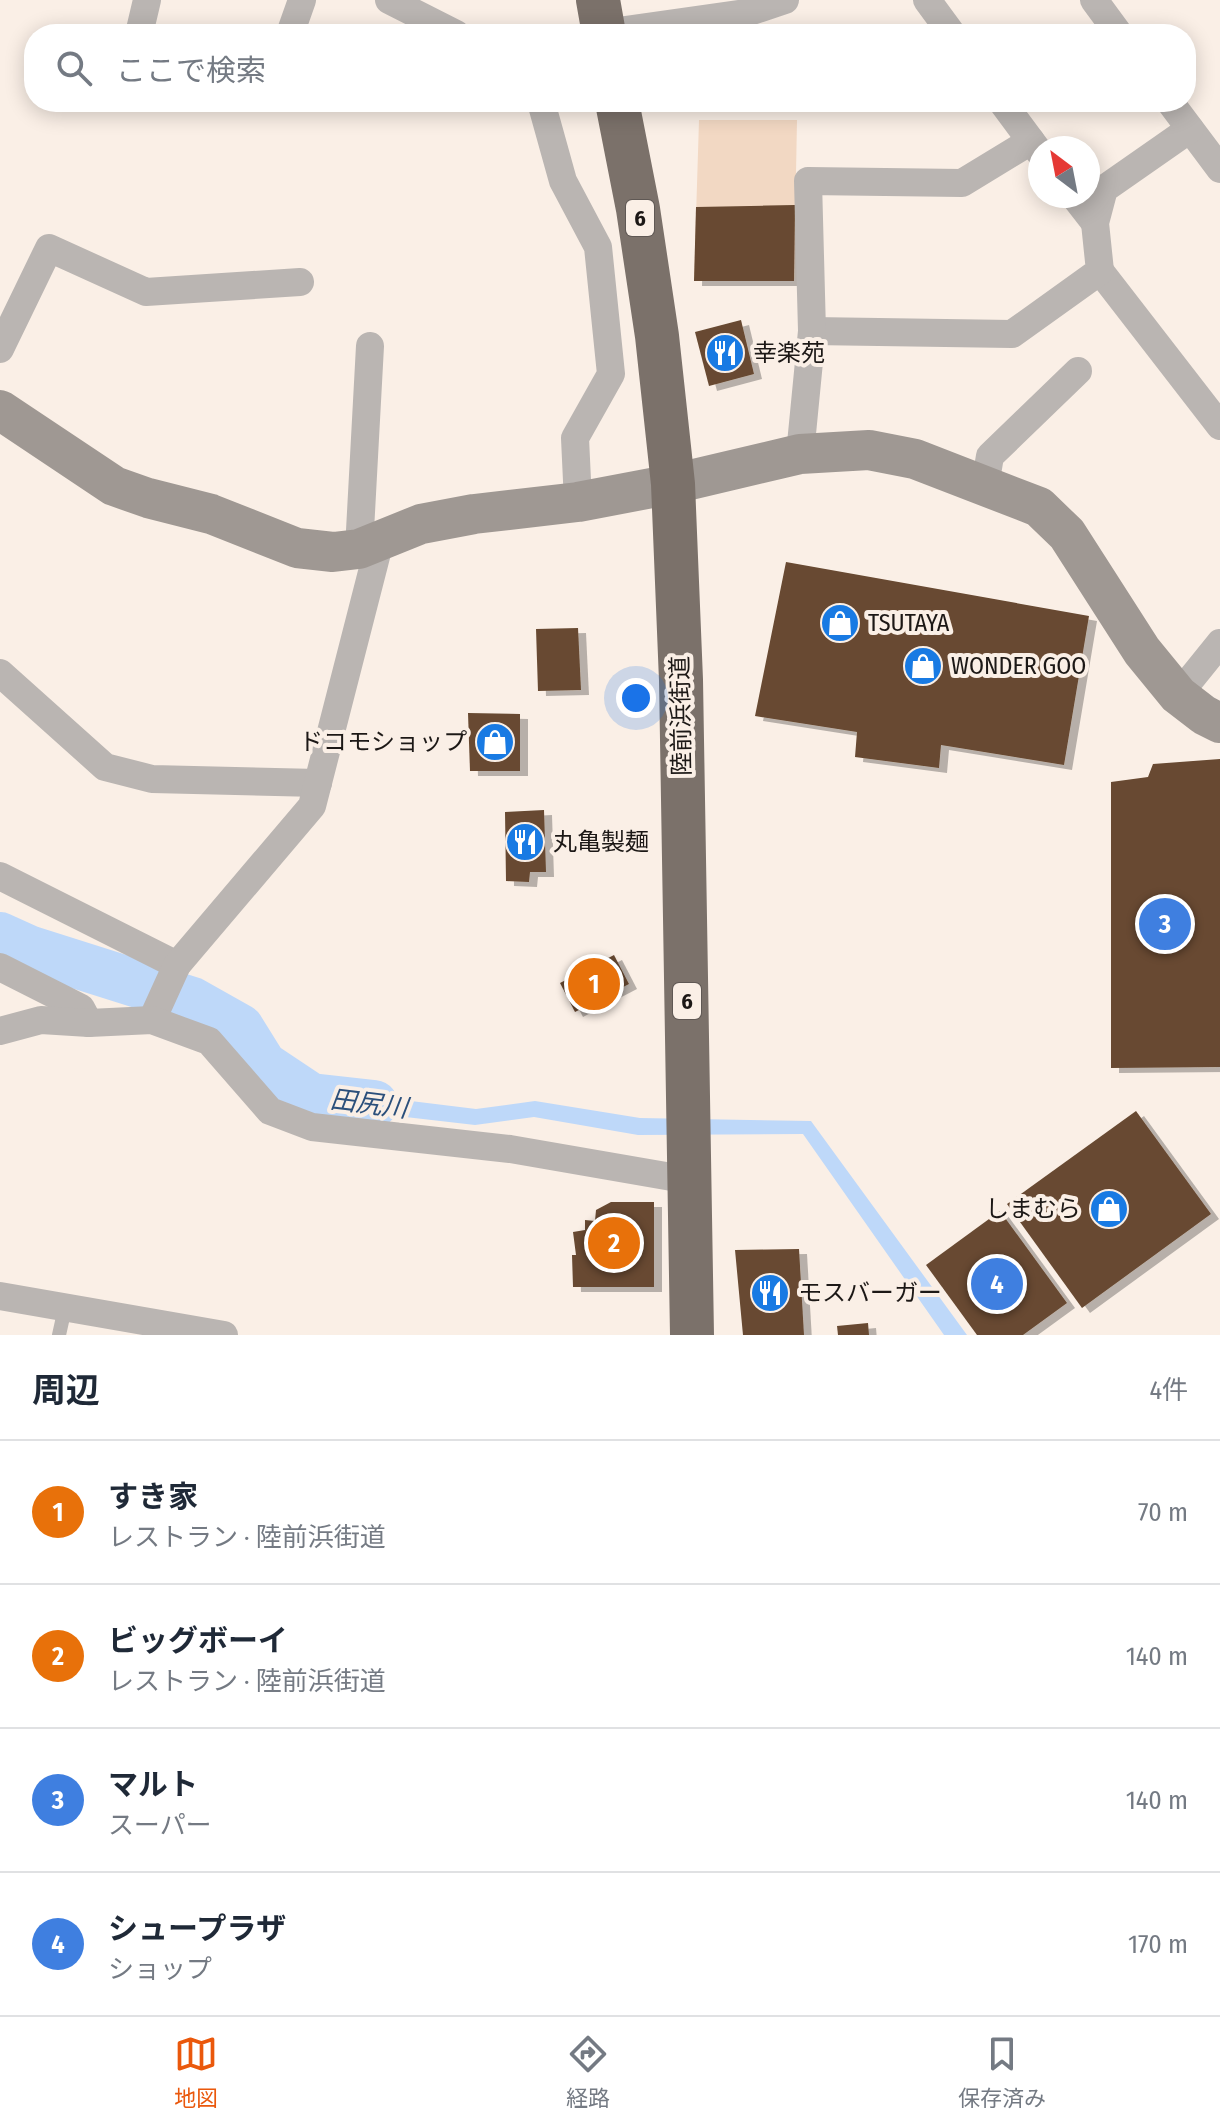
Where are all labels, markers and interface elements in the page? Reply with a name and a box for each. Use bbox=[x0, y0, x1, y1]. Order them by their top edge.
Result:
search box bbox=[24, 24, 1196, 112]
icon: search bbox=[52, 46, 96, 90]
text: ここで検索 bbox=[116, 53, 266, 89]
north arrow bbox=[1028, 136, 1100, 208]
road number: 6 bbox=[626, 200, 654, 236]
restaurant icon: 幸楽苑 bbox=[704, 332, 746, 374]
place label: 幸楽苑 bbox=[753, 339, 825, 367]
shop icon: TSUTAYA bbox=[819, 602, 861, 644]
place label: TSUTAYA bbox=[868, 609, 950, 637]
shop icon: WONDER GOO bbox=[902, 645, 944, 687]
place label: WONDER GOO bbox=[951, 652, 1086, 680]
street label: 陸前浜街道 bbox=[666, 656, 696, 776]
your location bbox=[616, 678, 656, 718]
shop icon: ドコモショップ bbox=[474, 721, 516, 763]
place label: ドコモショップ bbox=[299, 728, 467, 756]
restaurant icon: 丸亀製麺 bbox=[504, 821, 546, 863]
place label: 丸亀製麺 bbox=[553, 828, 649, 856]
pin: 3 bbox=[1139, 894, 1191, 954]
pin: 1 bbox=[568, 954, 620, 1014]
road number: 6 bbox=[673, 983, 701, 1019]
water label: 田尻川 bbox=[328, 1084, 413, 1125]
shop icon: しまむら bbox=[1088, 1188, 1130, 1230]
place label: しまむら bbox=[985, 1195, 1081, 1223]
pin: 2 bbox=[588, 1213, 640, 1273]
pin: 4 bbox=[971, 1254, 1023, 1314]
restaurant icon: モスバーガー bbox=[749, 1272, 791, 1314]
place label: モスバーガー bbox=[798, 1279, 942, 1307]
text: 周辺 bbox=[32, 1370, 100, 1411]
text: 4件 bbox=[1149, 1375, 1188, 1406]
text: すき家 bbox=[108, 1479, 198, 1515]
text: 1 bbox=[53, 1497, 64, 1528]
text: 70 m bbox=[1138, 1497, 1188, 1528]
text: レストラン · 陸前浜街道 bbox=[108, 1522, 386, 1553]
text: ビッグボーイ bbox=[108, 1623, 288, 1659]
text: 2 bbox=[52, 1641, 64, 1672]
text: 140 m bbox=[1126, 1641, 1188, 1672]
text: レストラン · 陸前浜街道 bbox=[108, 1666, 386, 1697]
text: マルト bbox=[108, 1767, 198, 1803]
text: 3 bbox=[52, 1785, 64, 1816]
text: 140 m bbox=[1126, 1785, 1188, 1816]
text: スーパー bbox=[108, 1810, 212, 1841]
text: シュープラザ bbox=[108, 1911, 286, 1947]
text: 4 bbox=[51, 1929, 65, 1960]
text: 170 m bbox=[1128, 1929, 1188, 1960]
text: ショップ bbox=[108, 1954, 212, 1985]
tab: 地図 bbox=[174, 2032, 218, 2112]
tab: 経路 bbox=[566, 2032, 610, 2112]
tab: 保存済み bbox=[958, 2032, 1046, 2112]

